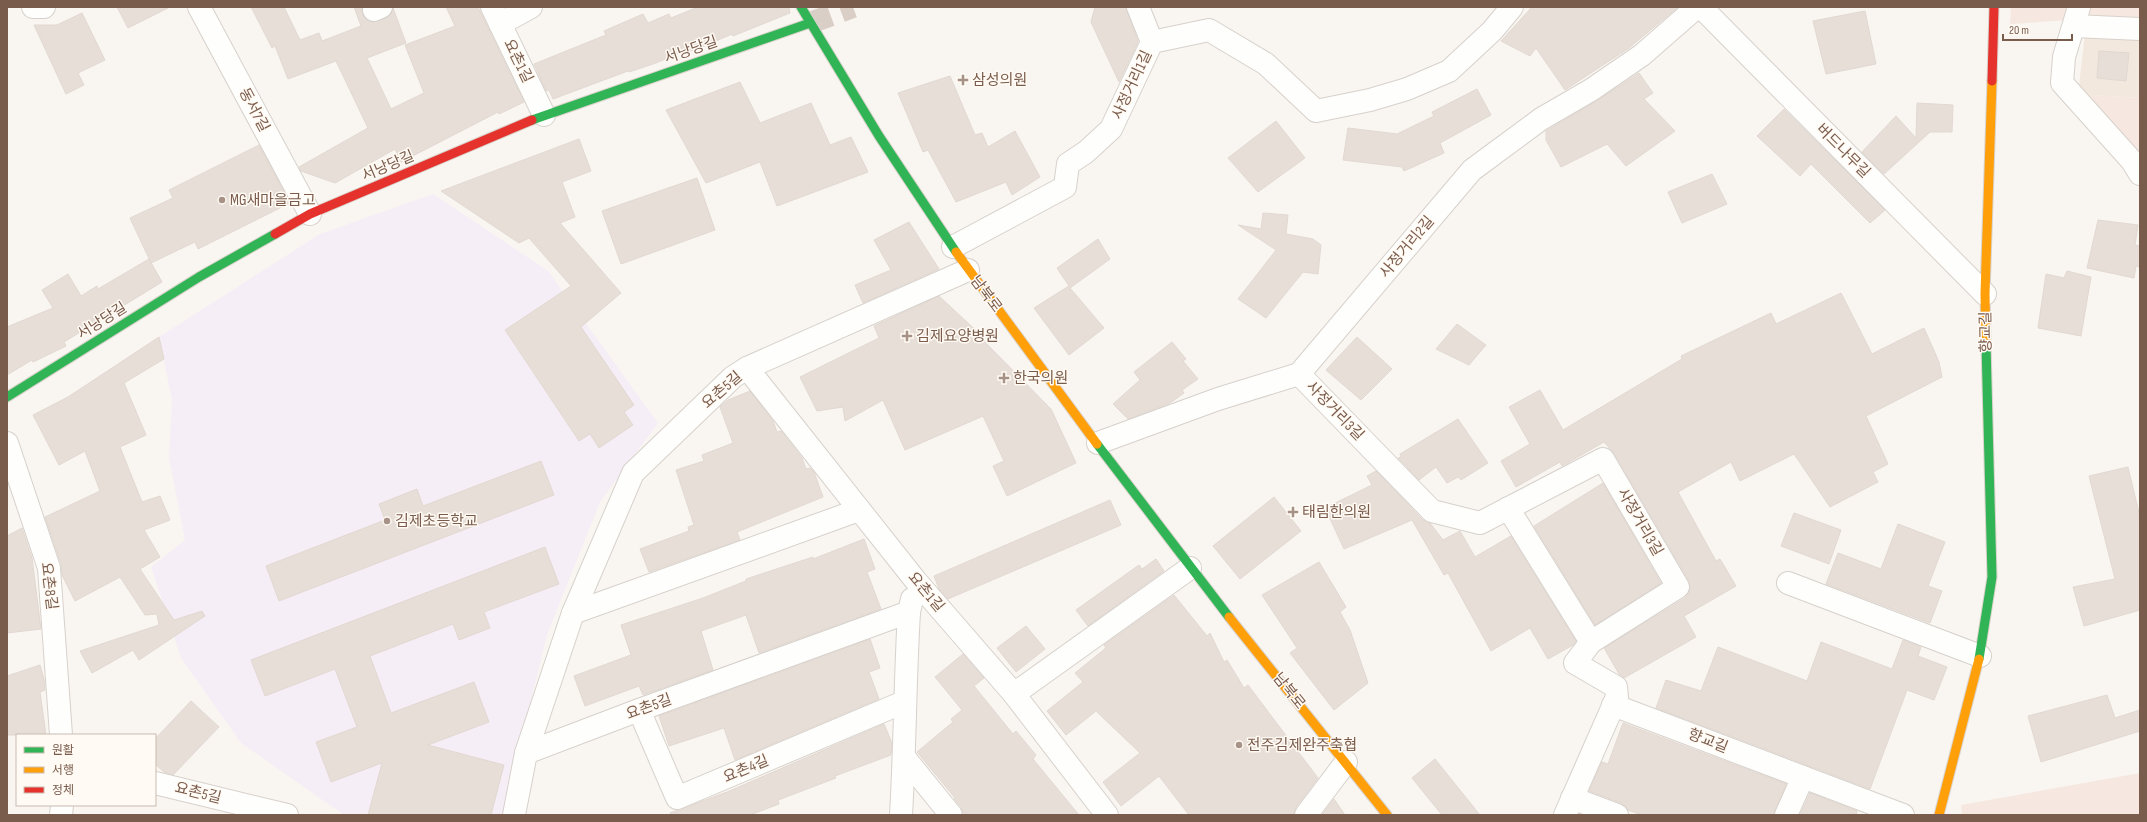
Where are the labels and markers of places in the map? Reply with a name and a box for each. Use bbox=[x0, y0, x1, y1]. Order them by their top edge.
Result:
place label: 삼성의원 bbox=[972, 71, 1027, 90]
marker: 삼성의원 bbox=[957, 74, 969, 86]
place label: MG새마을금고 bbox=[230, 191, 316, 210]
marker: MG새마을금고 bbox=[217, 195, 227, 205]
place label: 김제요양병원 bbox=[916, 327, 999, 346]
marker: 김제요양병원 bbox=[901, 330, 913, 342]
place label: 한국의원 bbox=[1013, 369, 1068, 388]
marker: 한국의원 bbox=[998, 372, 1010, 384]
place label: 태림한의원 bbox=[1302, 503, 1371, 522]
marker: 태림한의원 bbox=[1287, 506, 1299, 518]
place label: 김제초등학교 bbox=[395, 512, 478, 531]
marker: 김제초등학교 bbox=[382, 516, 392, 526]
place label: 전주김제완주축협 bbox=[1247, 736, 1357, 755]
marker: 전주김제완주축협 bbox=[1234, 740, 1244, 750]

